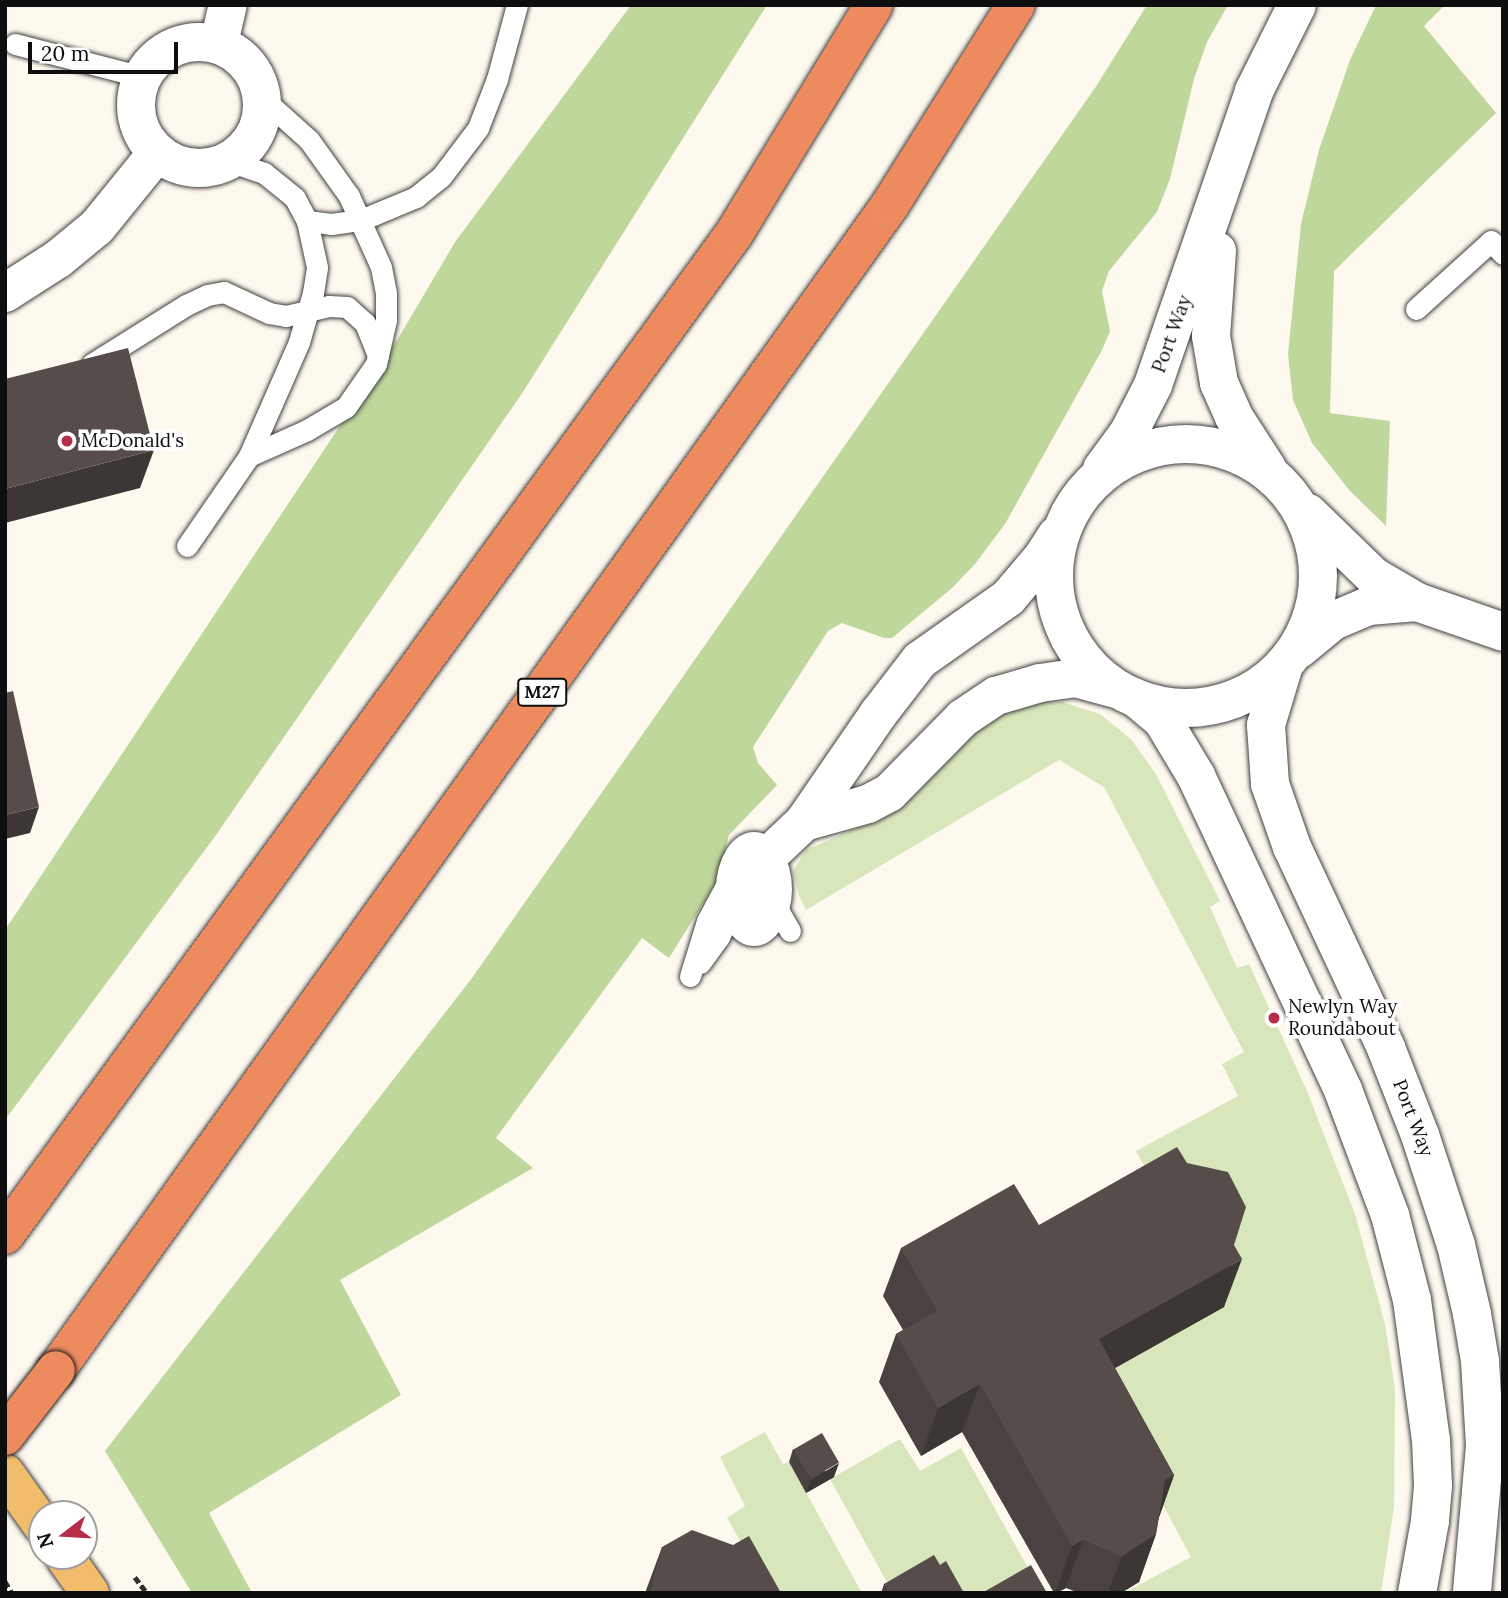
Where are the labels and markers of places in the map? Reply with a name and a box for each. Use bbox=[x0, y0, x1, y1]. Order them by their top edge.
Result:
place label: McDonald's bbox=[81, 430, 184, 452]
marker: McDonald's bbox=[59, 433, 75, 449]
place label: Newlyn Way Roundabout bbox=[1288, 996, 1397, 1040]
marker: Newlyn Way Roundabout bbox=[1266, 1010, 1282, 1026]

